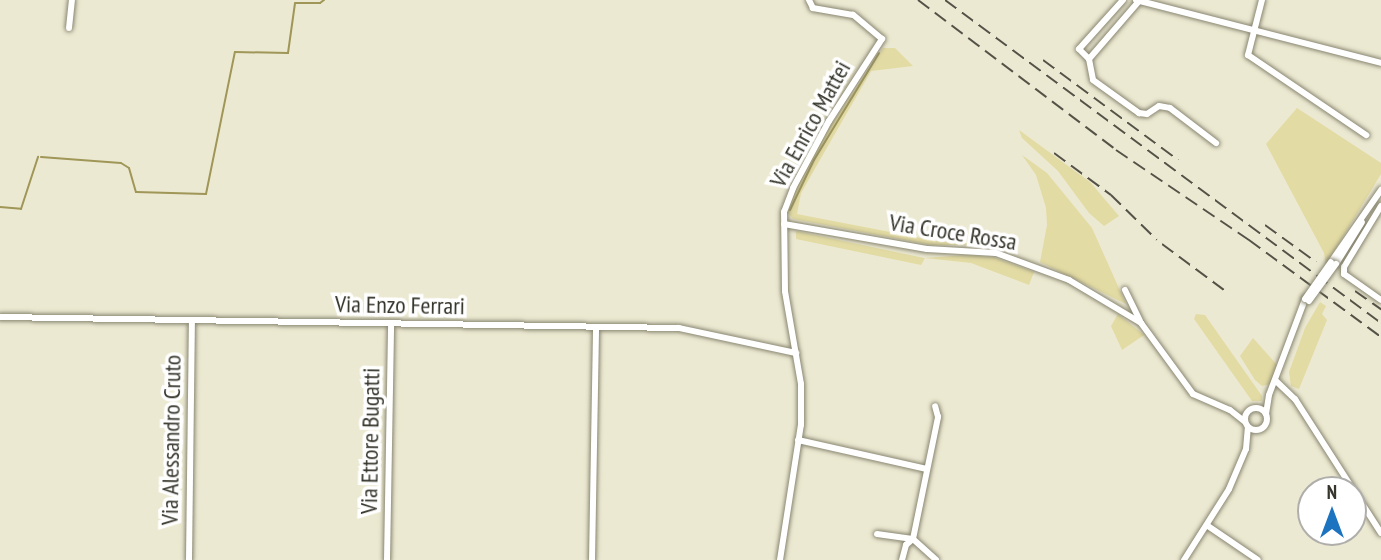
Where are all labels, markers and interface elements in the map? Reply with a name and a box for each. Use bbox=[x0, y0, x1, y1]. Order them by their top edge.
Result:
street label: Via Enrico Mattei bbox=[763, 56, 857, 192]
street label: Via Croce Rossa bbox=[887, 208, 1019, 256]
street label: Via Enzo Ferrari bbox=[335, 289, 465, 321]
street label: Via Alessandro Cruto bbox=[155, 354, 187, 526]
street label: Via Ettore Bugatti bbox=[354, 368, 386, 514]
north arrow bbox=[1297, 476, 1367, 546]
text: N bbox=[1327, 480, 1337, 504]

